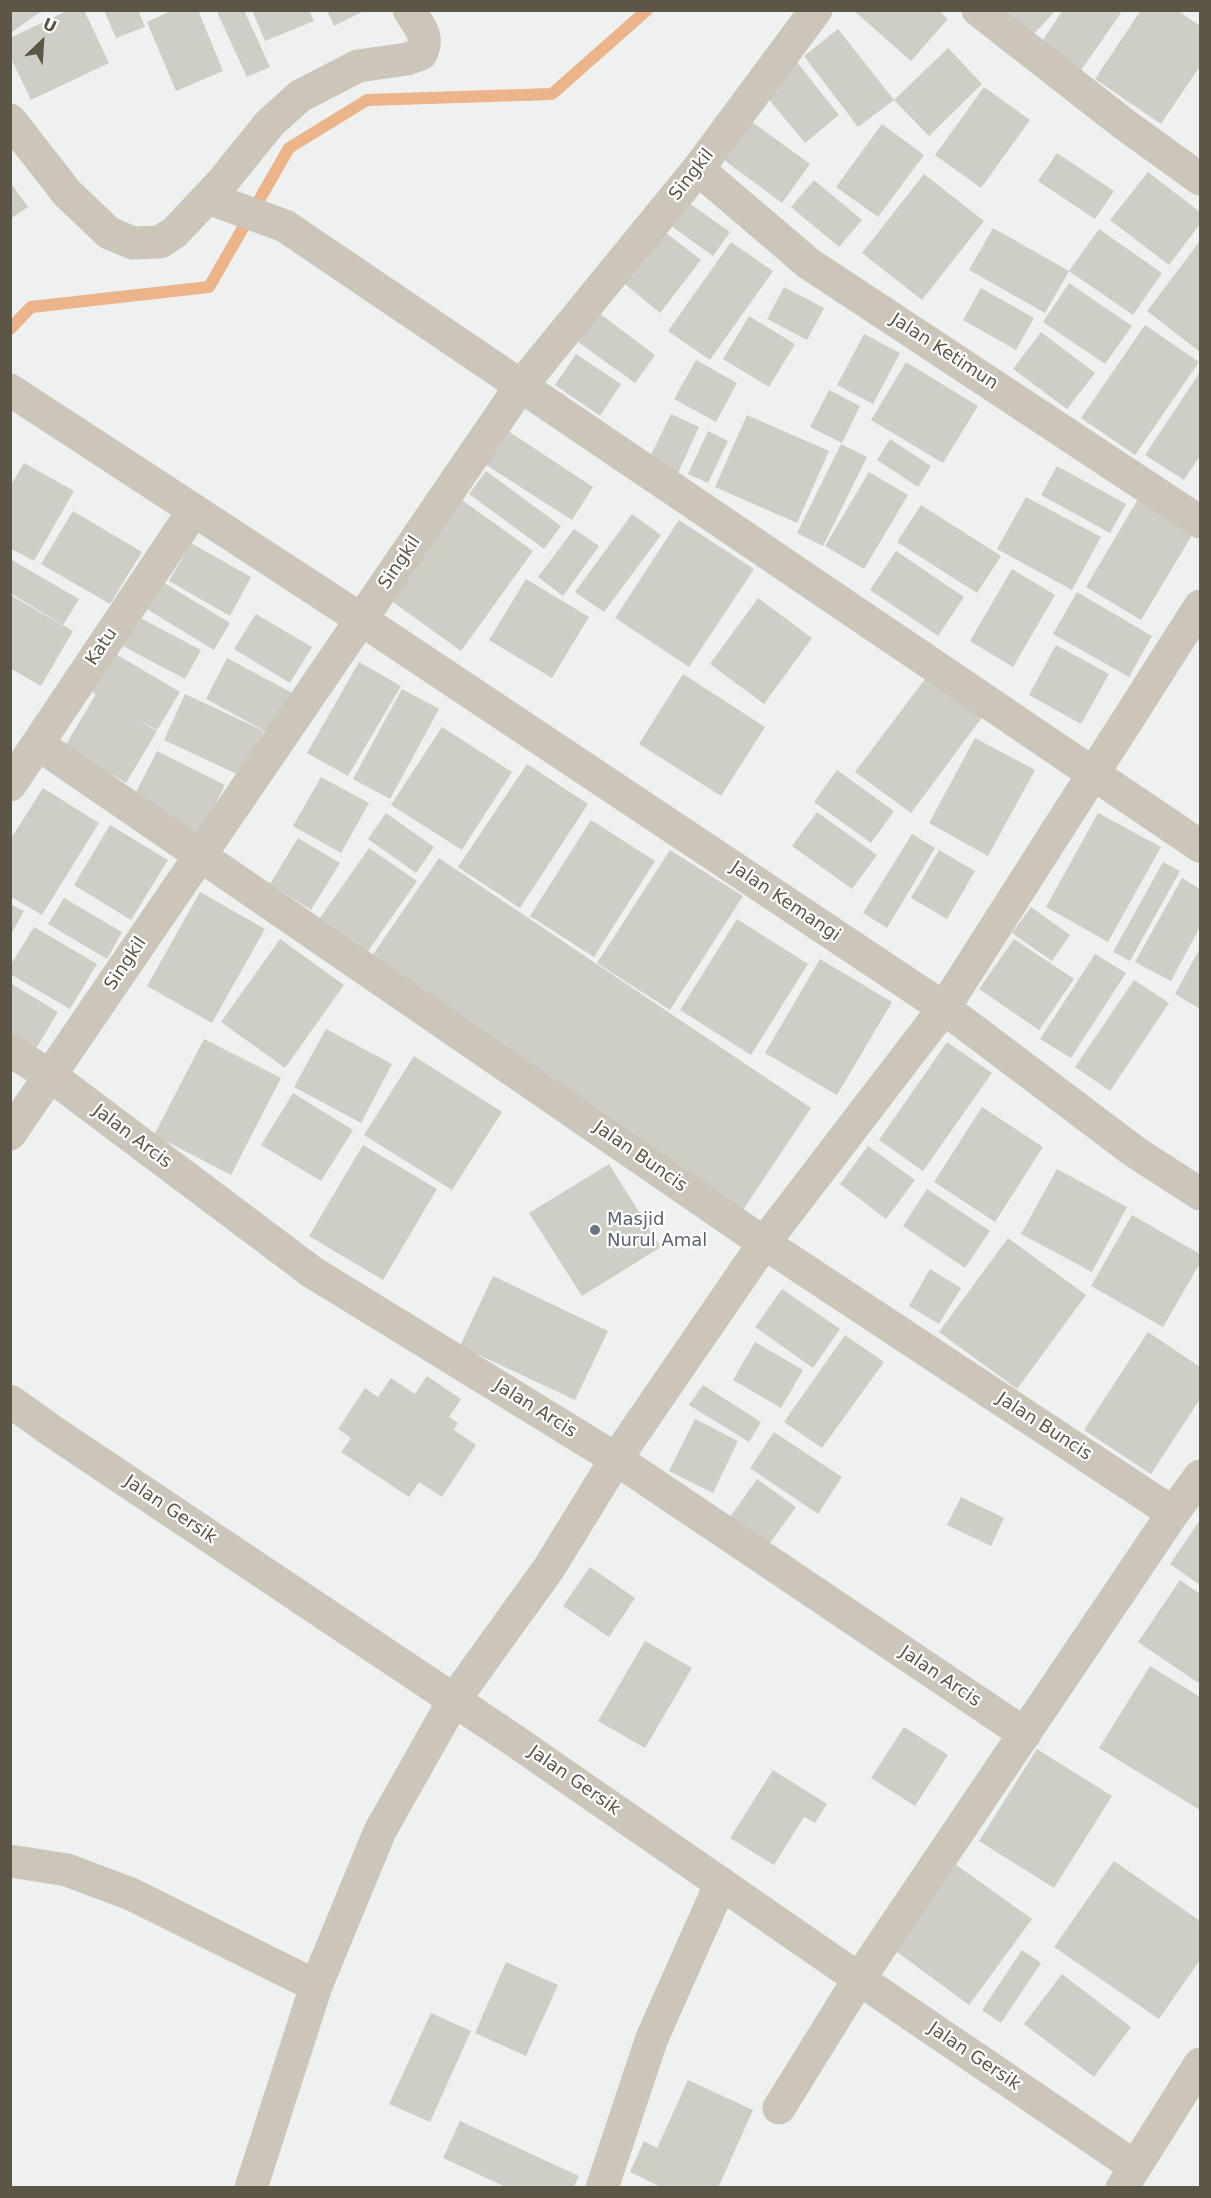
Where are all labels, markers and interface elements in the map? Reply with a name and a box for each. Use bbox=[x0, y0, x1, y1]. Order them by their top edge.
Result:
north arrow bbox=[12, 12, 72, 72]
text: U bbox=[40, 14, 60, 37]
street label: Singkil bbox=[665, 145, 719, 205]
street label: Jalan Ketimun bbox=[886, 309, 1002, 395]
street label: Singkil bbox=[374, 532, 426, 594]
street label: Katu bbox=[82, 624, 122, 670]
street label: Jalan Kemangi bbox=[726, 857, 844, 947]
street label: Singkil bbox=[100, 933, 152, 995]
street label: Jalan Arcis bbox=[88, 1100, 176, 1174]
street label: Jalan Buncis bbox=[589, 1117, 691, 1197]
place label: Masjid Nurul Amal bbox=[607, 1209, 707, 1252]
marker: Masjid Nurul Amal bbox=[588, 1223, 602, 1237]
street label: Jalan Arcis bbox=[490, 1375, 580, 1443]
street label: Jalan Buncis bbox=[992, 1388, 1096, 1466]
street label: Jalan Gersik bbox=[120, 1471, 220, 1549]
street label: Jalan Arcis bbox=[895, 1642, 985, 1712]
street label: Jalan Gersik bbox=[524, 1742, 624, 1820]
street label: Jalan Gersik bbox=[924, 2018, 1024, 2096]

